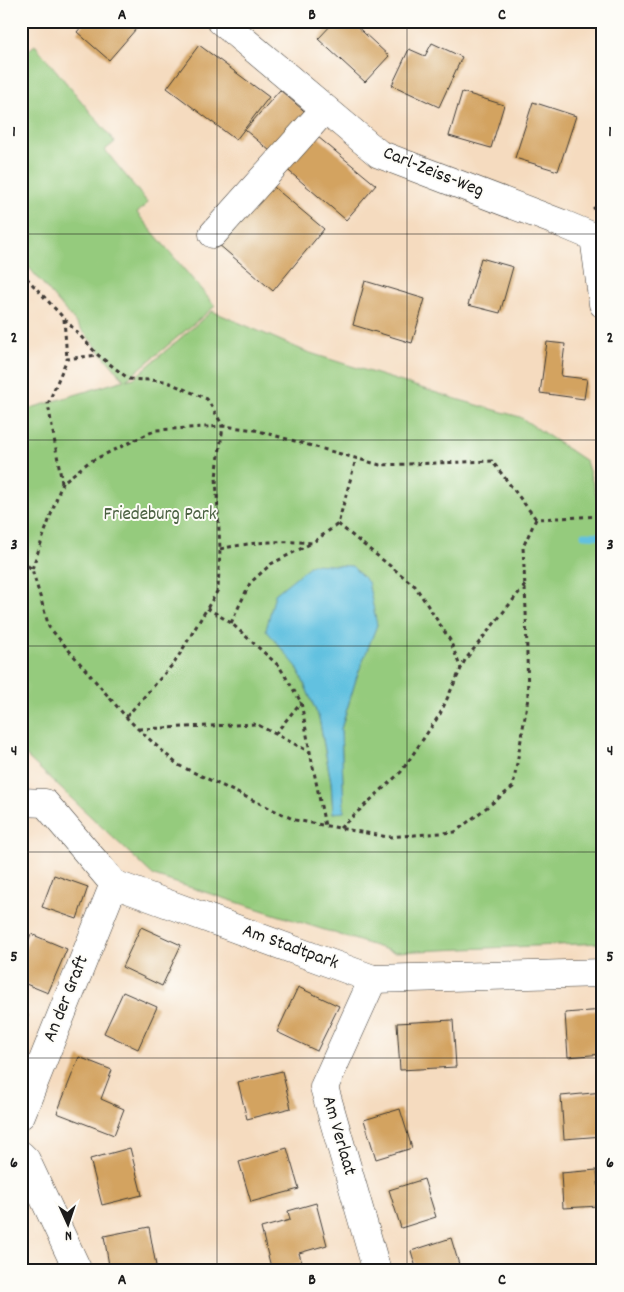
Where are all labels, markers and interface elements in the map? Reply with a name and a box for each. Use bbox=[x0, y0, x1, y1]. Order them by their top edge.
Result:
text: A bbox=[118, 4, 127, 27]
text: B bbox=[308, 4, 316, 27]
text: C bbox=[498, 4, 506, 27]
text: 1 bbox=[12, 121, 16, 144]
text: 1 bbox=[608, 121, 612, 144]
street label: Carl-Zeiss-Weg bbox=[378, 141, 488, 205]
text: 2 bbox=[11, 327, 18, 350]
text: 2 bbox=[607, 327, 614, 350]
park label: Friedeburg Park bbox=[103, 502, 217, 529]
text: 3 bbox=[10, 534, 18, 557]
text: 3 bbox=[606, 534, 614, 557]
text: 4 bbox=[11, 740, 17, 763]
text: 4 bbox=[607, 740, 613, 763]
street label: Am Stadtpark bbox=[238, 918, 342, 978]
text: 5 bbox=[10, 946, 18, 969]
text: 5 bbox=[606, 946, 614, 969]
street label: An der Graft bbox=[37, 952, 97, 1046]
street label: Am Verlaat bbox=[314, 1093, 362, 1179]
text: 6 bbox=[10, 1152, 18, 1175]
text: 6 bbox=[606, 1152, 614, 1175]
north arrow bbox=[42, 1200, 92, 1250]
text: N bbox=[65, 1225, 73, 1245]
text: A bbox=[118, 1269, 127, 1292]
text: B bbox=[308, 1269, 316, 1292]
text: C bbox=[498, 1269, 506, 1292]

